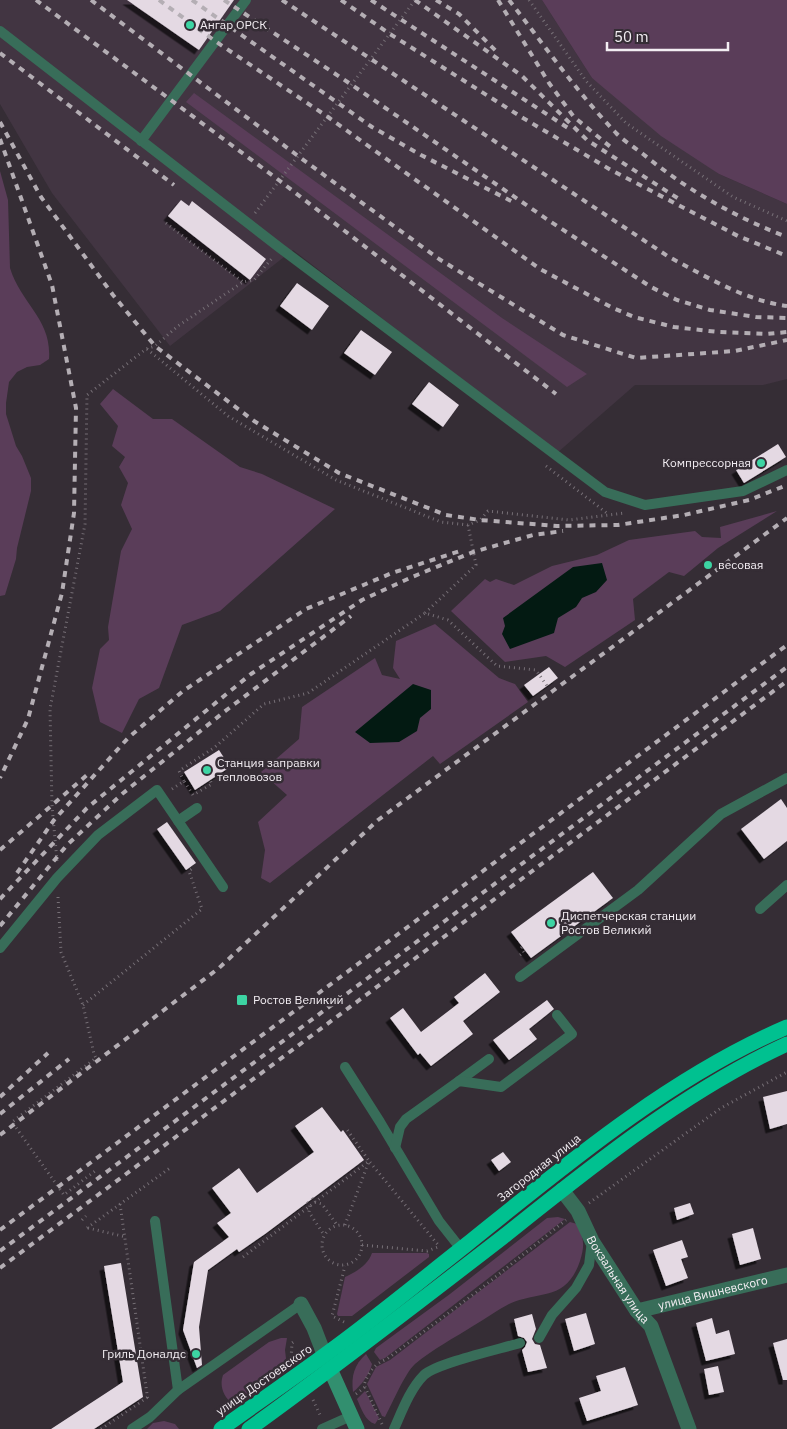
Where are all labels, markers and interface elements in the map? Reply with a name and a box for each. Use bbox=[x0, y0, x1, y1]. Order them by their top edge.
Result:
place label: Ангар ОРСК bbox=[200, 17, 267, 32]
marker: Ангар ОРСК bbox=[184, 19, 196, 31]
scale bar bbox=[607, 20, 728, 52]
text: 50 m bbox=[614, 27, 649, 46]
place label: Компрессорная bbox=[662, 455, 751, 470]
marker: Компрессорная bbox=[755, 457, 767, 469]
place label: весовая bbox=[718, 557, 763, 572]
marker: весовая bbox=[702, 559, 714, 571]
place label: Станция заправки тепловозов bbox=[217, 755, 320, 784]
marker: Станция заправки тепловозов bbox=[201, 764, 213, 776]
place label: Диспетчерская станции Ростов Великий bbox=[561, 908, 696, 937]
marker: Диспетчерская станции Ростов Великий bbox=[545, 917, 557, 929]
place label: Ростов Великий bbox=[253, 992, 344, 1007]
marker: Ростов Великий bbox=[235, 993, 249, 1007]
street label: Загородная улица bbox=[494, 1130, 584, 1205]
street label: Вокзальная улица bbox=[584, 1233, 653, 1327]
street label: улица Вишневского bbox=[657, 1272, 769, 1313]
street label: улица Достоевского bbox=[213, 1341, 315, 1418]
place label: Гриль Доналдс bbox=[102, 1346, 186, 1361]
marker: Гриль Доналдс bbox=[190, 1348, 202, 1360]

